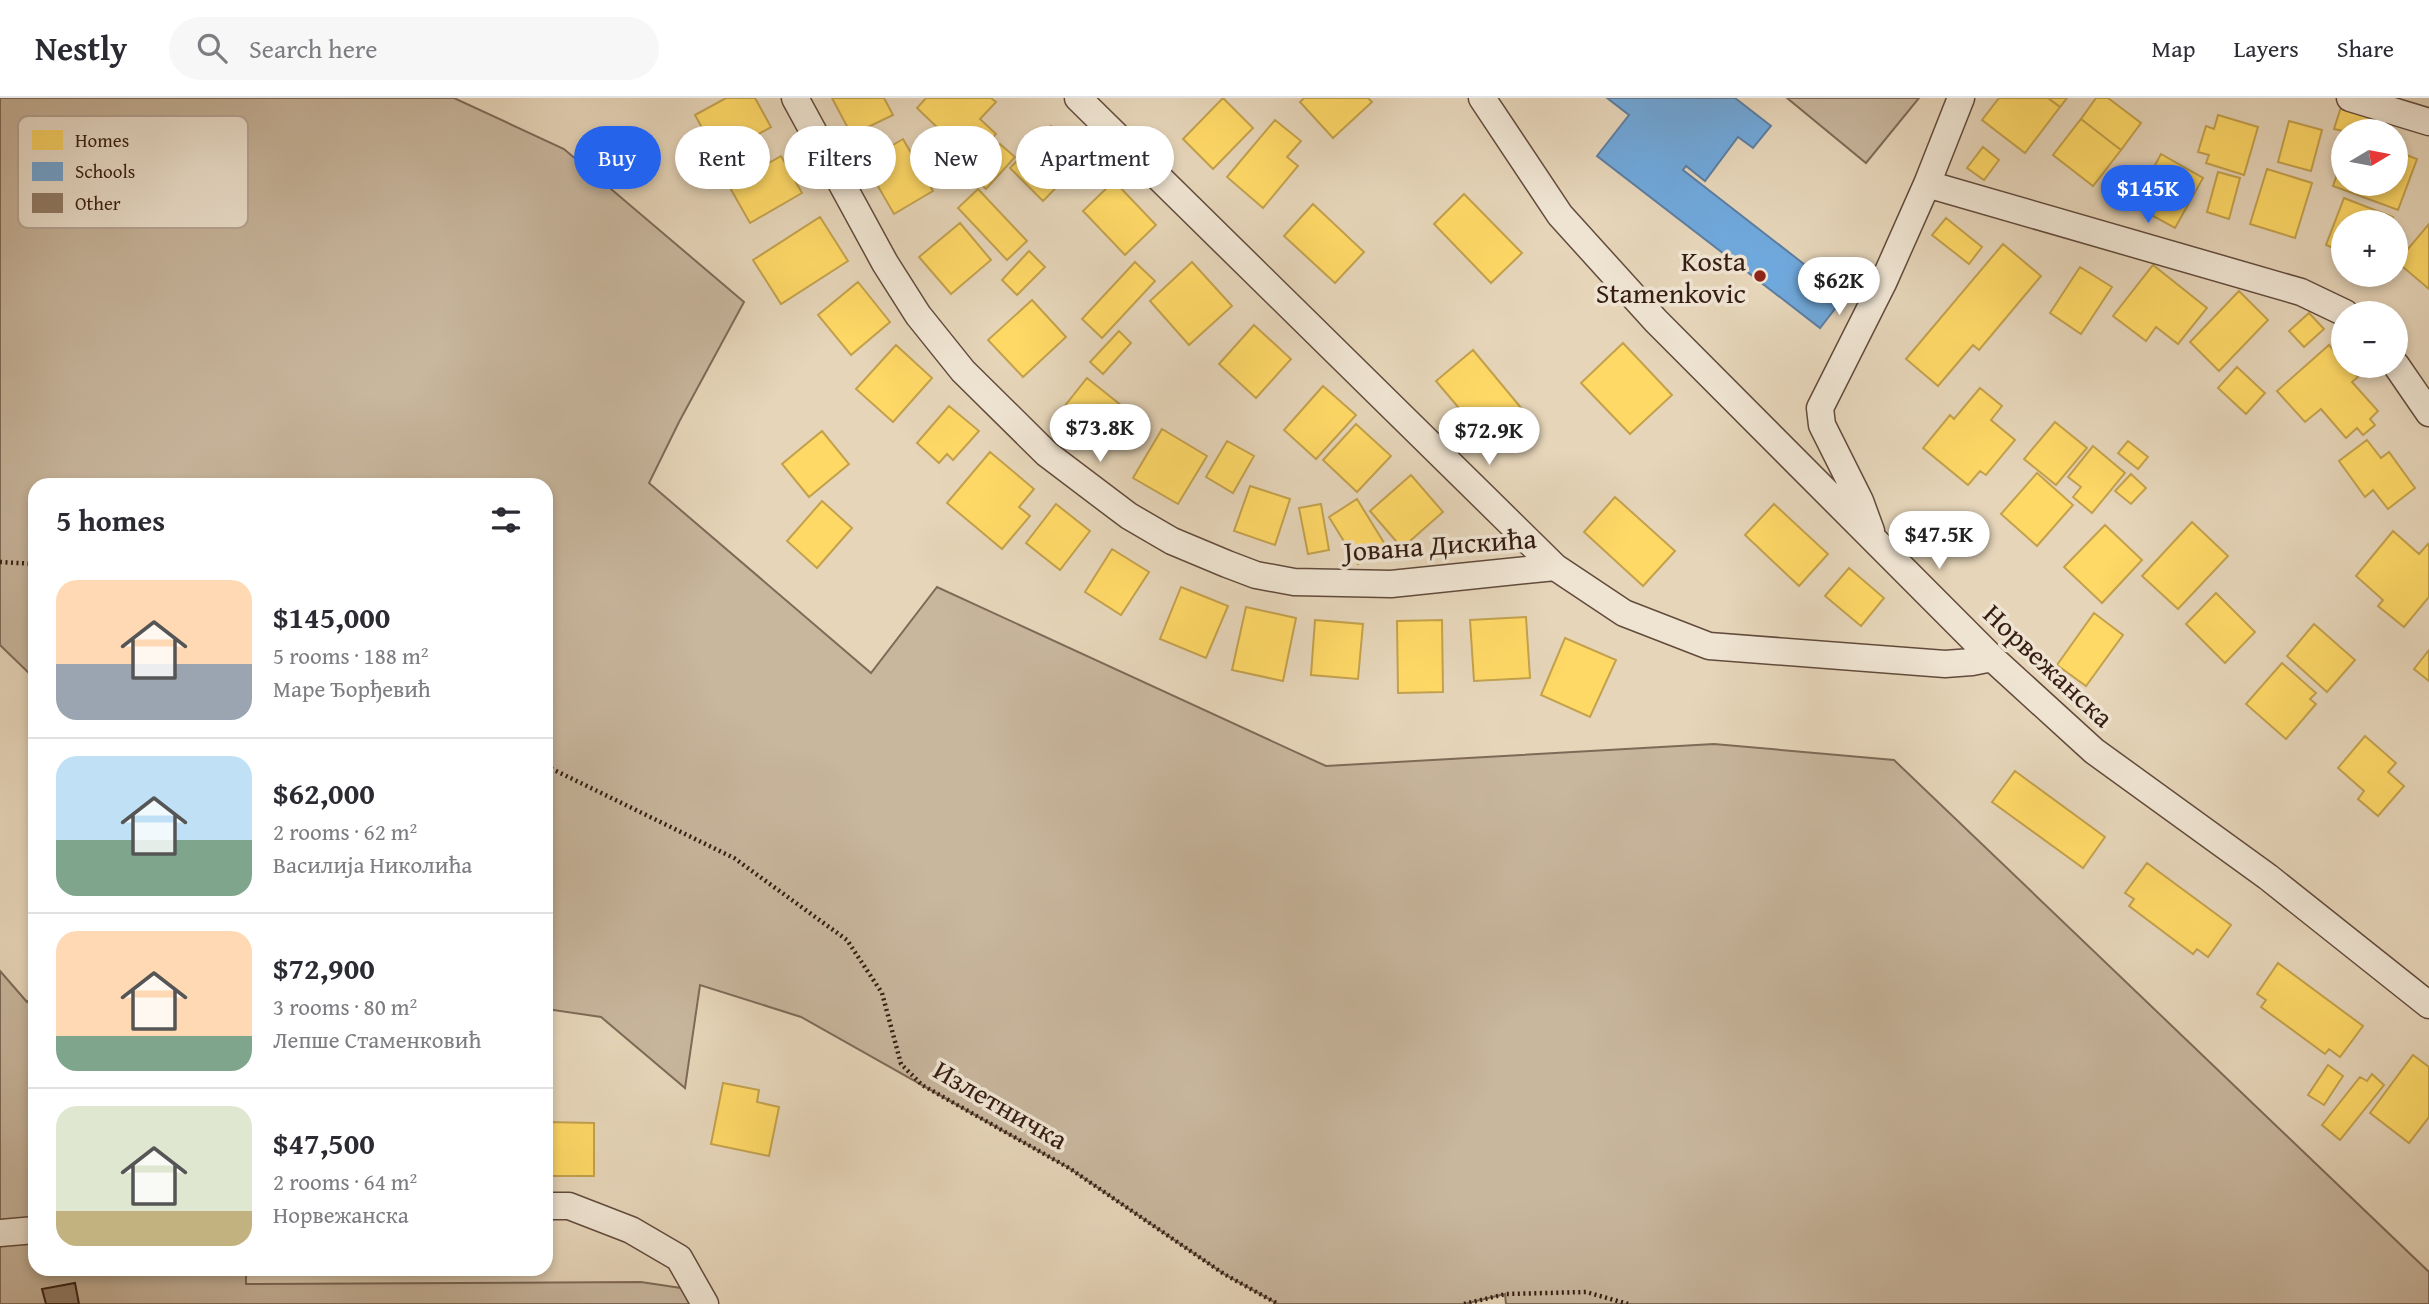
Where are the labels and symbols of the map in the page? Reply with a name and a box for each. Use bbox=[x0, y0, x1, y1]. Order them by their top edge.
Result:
legend bbox=[18, 116, 248, 228]
north arrow bbox=[2331, 119, 2408, 196]
text: Homes bbox=[75, 126, 129, 154]
text: Schools bbox=[75, 157, 135, 185]
pin: $145K bbox=[2099, 166, 2197, 225]
text: Other bbox=[75, 189, 121, 217]
place label: Kosta Stamenkovic bbox=[1596, 240, 1747, 313]
pin: $62K bbox=[1798, 258, 1880, 317]
marker: Kosta Stamenkovic bbox=[1752, 268, 1768, 284]
pin: $73.8K bbox=[1043, 404, 1157, 464]
pin: $72.9K bbox=[1432, 408, 1546, 467]
pin: $47.5K bbox=[1882, 512, 1996, 571]
street label: Јована Дискића bbox=[1339, 517, 1538, 571]
street label: Норвежанска bbox=[1975, 594, 2124, 737]
street label: Излетничка bbox=[926, 1049, 1076, 1159]

